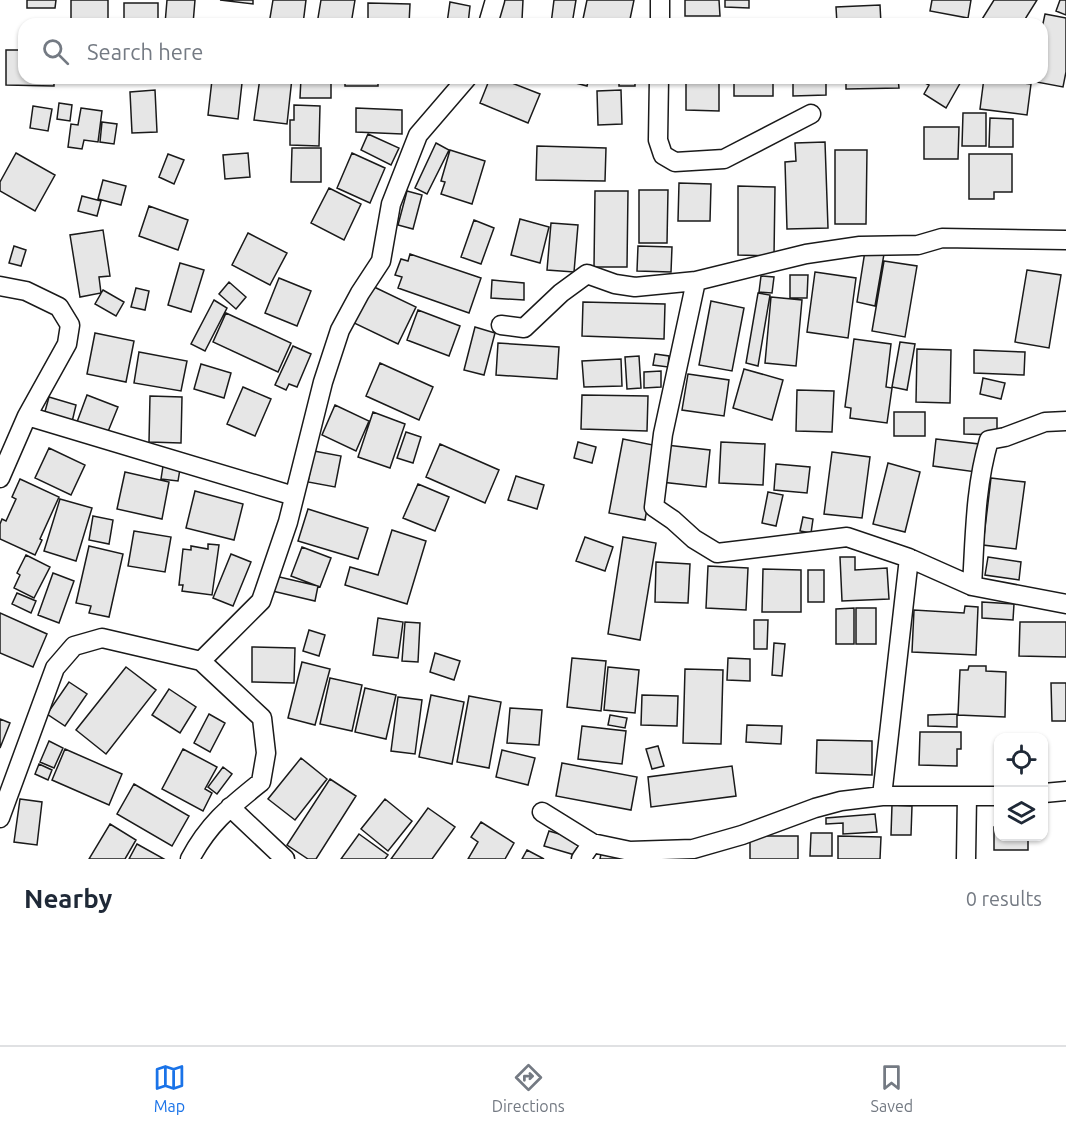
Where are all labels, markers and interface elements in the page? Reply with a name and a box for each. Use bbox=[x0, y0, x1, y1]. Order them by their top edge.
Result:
search box bbox=[18, 18, 1048, 84]
icon: search bbox=[39, 35, 72, 68]
text: Search here bbox=[87, 39, 203, 64]
map controls bbox=[994, 733, 1048, 841]
button: locate bbox=[994, 733, 1048, 787]
button: layers bbox=[994, 787, 1048, 841]
text: Nearby bbox=[24, 884, 112, 913]
text: 0 results bbox=[966, 887, 1042, 910]
tab: Map bbox=[153, 1061, 186, 1115]
tab: Directions bbox=[492, 1061, 565, 1115]
tab: Saved bbox=[871, 1061, 913, 1115]

